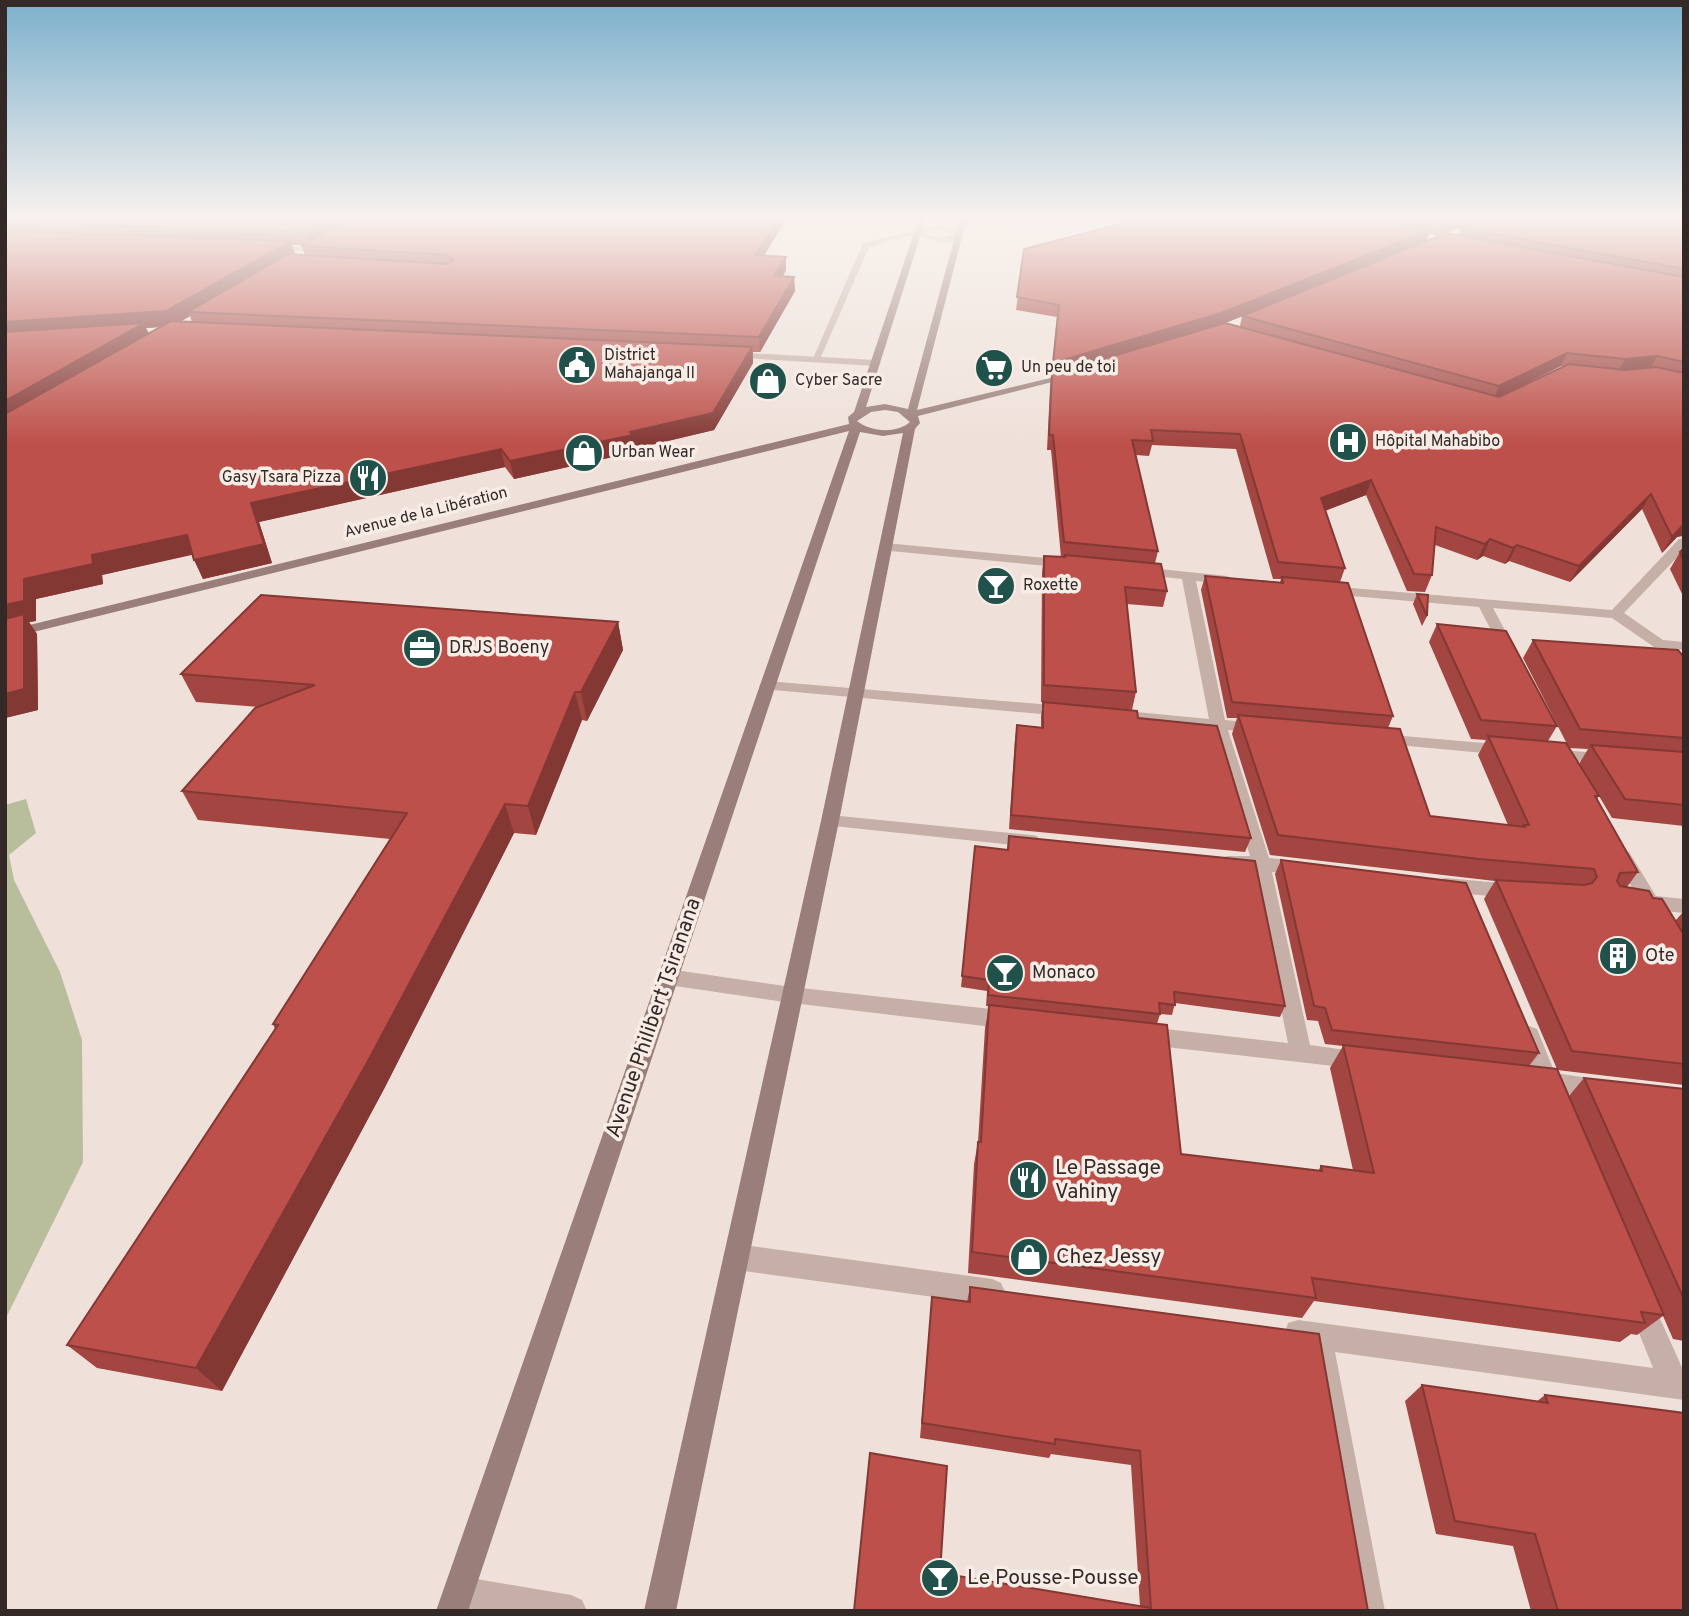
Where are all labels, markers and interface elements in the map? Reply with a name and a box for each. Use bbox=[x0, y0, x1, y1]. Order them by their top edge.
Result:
public building icon: District Mahajanga II bbox=[556, 344, 598, 386]
place label: District Mahajanga II bbox=[604, 346, 695, 384]
supermarket icon: Un peu de toi bbox=[973, 347, 1015, 389]
place label: Un peu de toi bbox=[1021, 358, 1116, 378]
shop icon: Cyber Sacre bbox=[747, 360, 789, 402]
place label: Cyber Sacre bbox=[795, 371, 882, 391]
hospital icon: Hôpital Mahabibo bbox=[1327, 421, 1369, 463]
shop icon: Urban Wear bbox=[563, 432, 605, 474]
place label: Hôpital Mahabibo bbox=[1375, 432, 1500, 452]
place label: Urban Wear bbox=[611, 443, 695, 463]
restaurant icon: Gasy Tsara Pizza bbox=[347, 457, 389, 499]
place label: Gasy Tsara Pizza bbox=[222, 468, 341, 488]
street label: Avenue de la Libération bbox=[342, 483, 510, 543]
bar icon: Roxette bbox=[975, 565, 1017, 607]
place label: Roxette bbox=[1023, 576, 1078, 596]
office icon: DRJS Boeny bbox=[401, 627, 443, 669]
place label: DRJS Boeny bbox=[449, 637, 549, 660]
street label: Avenue Philibert Tsiranana bbox=[600, 895, 708, 1141]
building icon: Ote bbox=[1597, 935, 1639, 977]
place label: Ote bbox=[1645, 945, 1674, 968]
bar icon: Monaco bbox=[984, 952, 1026, 994]
place label: Monaco bbox=[1032, 962, 1096, 985]
place label: Le Passage Vahiny bbox=[1055, 1155, 1161, 1206]
restaurant icon: Le Passage Vahiny bbox=[1007, 1159, 1049, 1201]
shop icon: Chez Jessy bbox=[1008, 1236, 1050, 1278]
place label: Chez Jessy bbox=[1056, 1244, 1161, 1271]
bar icon: Le Pousse-Pousse bbox=[919, 1557, 961, 1599]
place label: Le Pousse-Pousse bbox=[967, 1565, 1139, 1592]

